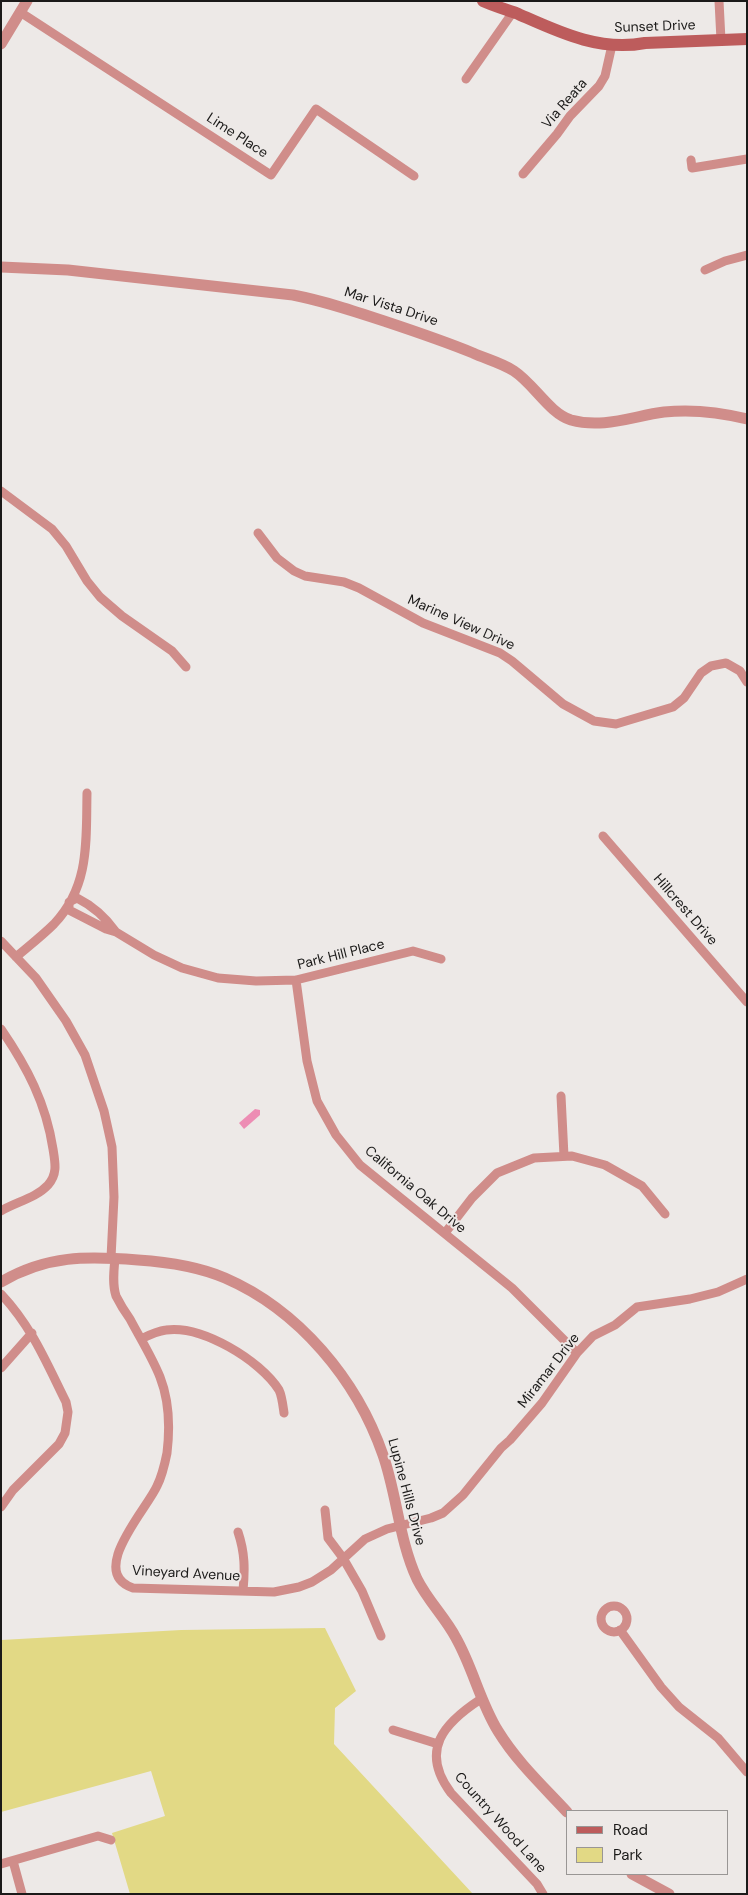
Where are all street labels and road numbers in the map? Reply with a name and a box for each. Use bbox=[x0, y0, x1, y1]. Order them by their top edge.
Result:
street label: Sunset Drive bbox=[614, 17, 696, 37]
street label: Via Reata bbox=[539, 76, 591, 132]
street label: Lime Place bbox=[203, 110, 271, 162]
street label: Mar Vista Drive bbox=[342, 284, 440, 330]
street label: Marine View Drive bbox=[405, 592, 517, 654]
street label: Hillcrest Drive bbox=[649, 871, 721, 949]
street label: Park Hill Place bbox=[296, 936, 386, 974]
street label: California Oak Drive bbox=[361, 1143, 469, 1237]
street label: Miramar Drive bbox=[515, 1330, 583, 1412]
street label: Lupine Hills Drive bbox=[384, 1437, 428, 1547]
street label: Vineyard Avenue bbox=[131, 1563, 241, 1585]
street label: Country Wood Lane bbox=[450, 1769, 550, 1877]

